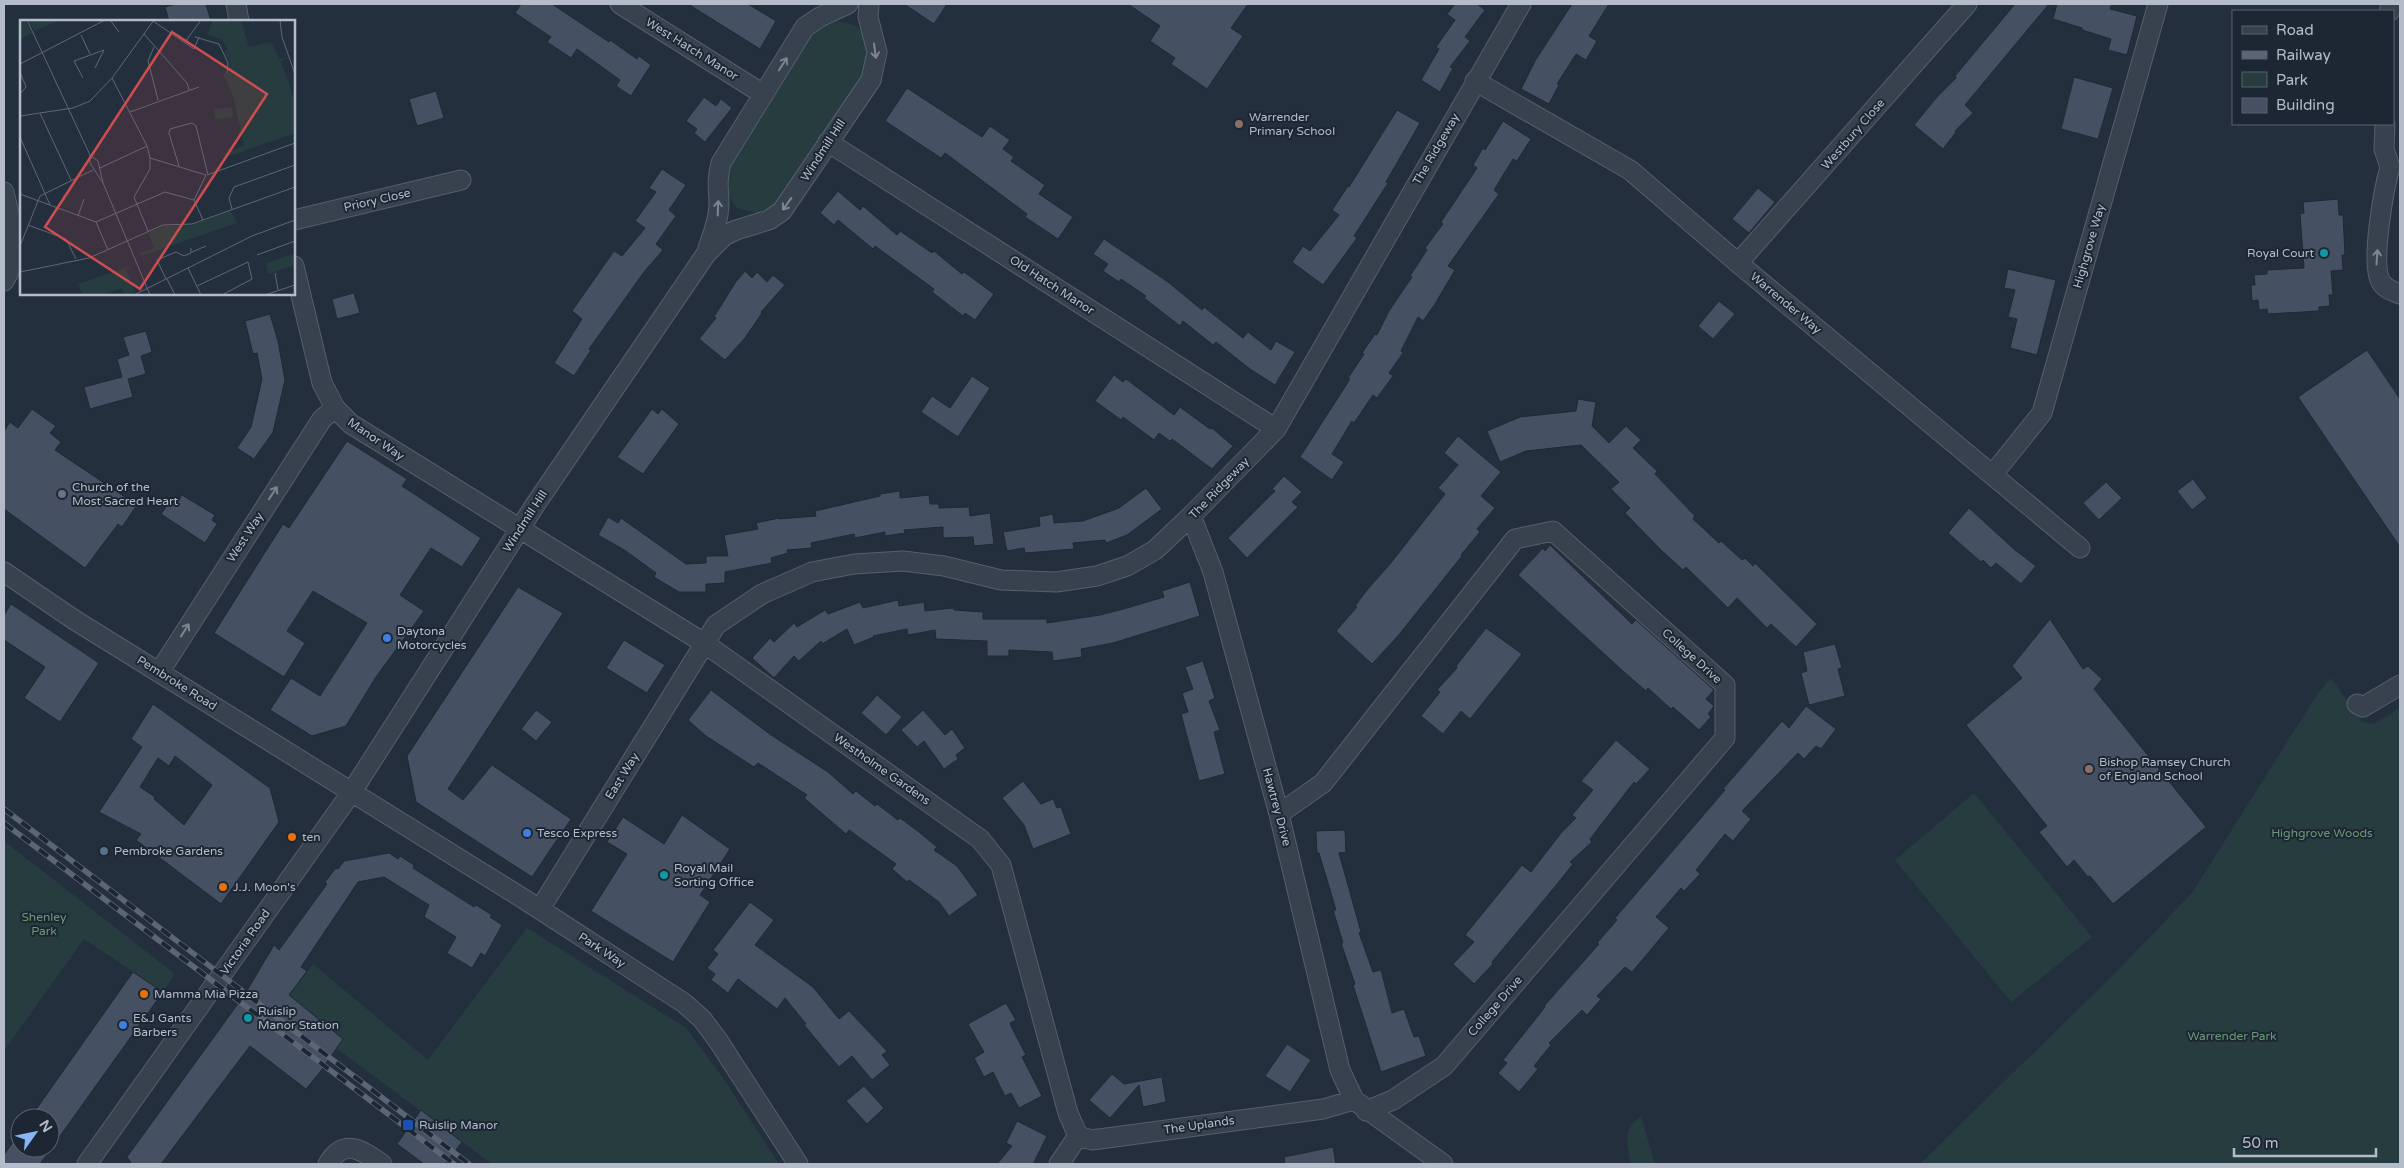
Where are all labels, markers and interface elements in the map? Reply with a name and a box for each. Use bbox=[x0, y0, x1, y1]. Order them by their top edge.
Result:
legend bbox=[2232, 10, 2394, 125]
street label: West Hatch Manor bbox=[643, 15, 741, 83]
inset map bbox=[20, 20, 295, 295]
text: Road bbox=[2276, 21, 2314, 39]
one-way arrow bbox=[871, 43, 881, 59]
text: Railway bbox=[2276, 46, 2331, 64]
one-way arrow bbox=[778, 57, 788, 71]
text: Park bbox=[2276, 71, 2308, 89]
street label: Westbury Close bbox=[1819, 96, 1888, 172]
text: Building bbox=[2276, 96, 2335, 114]
place label: Warrender Primary School bbox=[1249, 110, 1335, 138]
street label: The Ridgeway bbox=[1410, 110, 1462, 187]
street label: Windmill Hill bbox=[798, 116, 848, 184]
marker: Warrender Primary School bbox=[1233, 118, 1245, 130]
street label: Priory Close bbox=[342, 185, 412, 214]
one-way arrow bbox=[782, 197, 792, 211]
one-way arrow bbox=[713, 200, 723, 216]
street label: Highgrove Way bbox=[2070, 202, 2108, 290]
place label: Royal Court bbox=[2247, 246, 2314, 260]
marker: Royal Court bbox=[2318, 247, 2330, 259]
one-way arrow bbox=[2373, 249, 2382, 265]
street label: Old Hatch Manor bbox=[1007, 252, 1097, 318]
street label: Warrender Way bbox=[1748, 269, 1825, 337]
street label: Manor Way bbox=[345, 415, 407, 463]
street label: The Ridgeway bbox=[1186, 454, 1252, 522]
place label: Church of the Most Sacred Heart bbox=[72, 480, 179, 508]
one-way arrow bbox=[268, 486, 279, 500]
street label: Windmill Hill bbox=[500, 487, 550, 555]
marker: Church of the Most Sacred Heart bbox=[56, 488, 68, 500]
street label: West Way bbox=[224, 509, 267, 565]
one-way arrow bbox=[181, 623, 191, 637]
place label: Daytona Motorcycles bbox=[397, 624, 467, 652]
street label: College Drive bbox=[1659, 626, 1725, 687]
marker: Daytona Motorcycles bbox=[381, 632, 393, 644]
street label: Pembroke Road bbox=[134, 653, 220, 713]
street label: Westholme Gardens bbox=[831, 730, 933, 808]
street label: East Way bbox=[602, 750, 642, 802]
place label: Bishop Ramsey Church of England School bbox=[2099, 755, 2231, 783]
marker: Bishop Ramsey Church of England School bbox=[2083, 763, 2095, 775]
street label: Hawtrey Drive bbox=[1260, 766, 1294, 848]
place label: Tesco Express bbox=[537, 826, 618, 840]
park label: Highgrove Woods bbox=[2271, 826, 2373, 840]
marker: Tesco Express bbox=[521, 827, 533, 839]
place label: ten bbox=[302, 830, 321, 844]
marker: ten bbox=[286, 831, 298, 843]
place label: Pembroke Gardens bbox=[114, 844, 223, 858]
marker: Pembroke Gardens bbox=[98, 845, 110, 857]
place label: Royal Mail Sorting Office bbox=[674, 861, 754, 889]
marker: Royal Mail Sorting Office bbox=[658, 869, 670, 881]
place label: J.J. Moon's bbox=[233, 880, 296, 894]
marker: J.J. Moon's bbox=[217, 881, 229, 893]
street label: Victoria Road bbox=[217, 906, 273, 978]
park label: Shenley Park bbox=[22, 910, 67, 938]
street label: Park Way bbox=[576, 930, 629, 971]
street label: College Drive bbox=[1465, 973, 1525, 1039]
place label: Mamma Mia Pizza bbox=[154, 987, 258, 1001]
marker: Mamma Mia Pizza bbox=[138, 988, 150, 1000]
place label: Ruislip Manor Station bbox=[258, 1004, 339, 1032]
place label: E&J Gants Barbers bbox=[133, 1011, 192, 1039]
marker: Ruislip Manor Station bbox=[242, 1012, 254, 1024]
marker: E&J Gants Barbers bbox=[117, 1019, 129, 1031]
park label: Warrender Park bbox=[2187, 1029, 2277, 1043]
north arrow bbox=[10, 1108, 60, 1158]
street label: The Uplands bbox=[1163, 1113, 1236, 1137]
text: N bbox=[35, 1117, 56, 1136]
marker: Ruislip Manor bbox=[401, 1118, 415, 1132]
place label: Ruislip Manor bbox=[419, 1118, 498, 1132]
scale bar bbox=[2234, 1126, 2376, 1158]
text: 50 m bbox=[2242, 1134, 2279, 1152]

